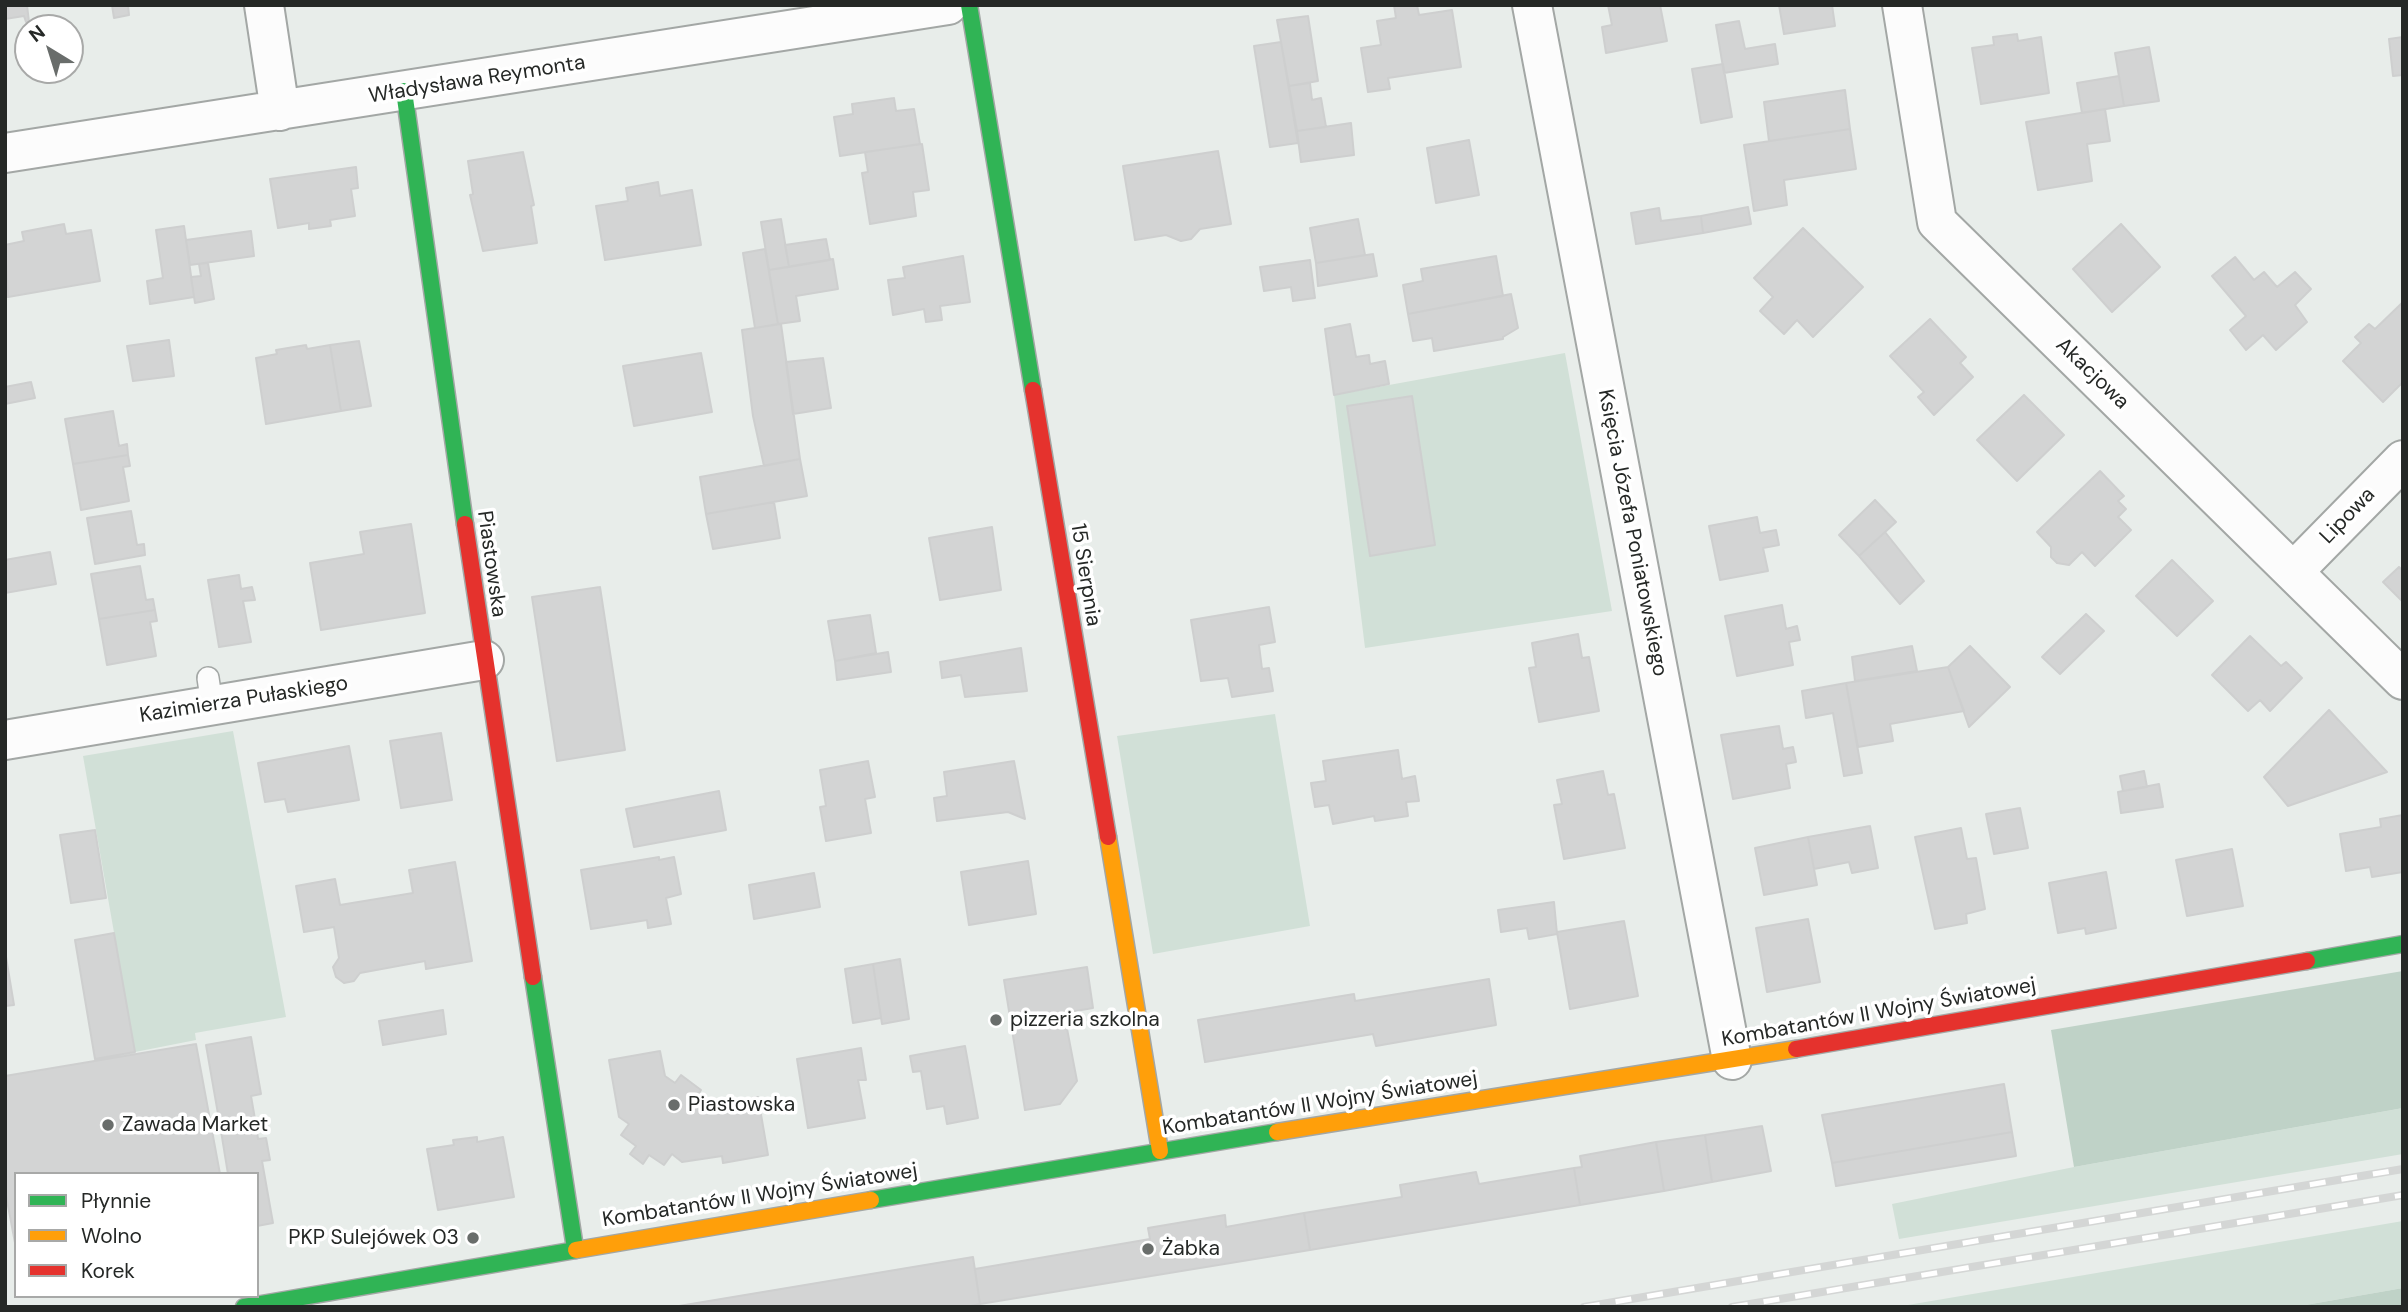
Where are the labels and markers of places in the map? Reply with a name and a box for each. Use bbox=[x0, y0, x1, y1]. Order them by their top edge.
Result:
place label: pizzeria szkolna bbox=[1010, 1007, 1160, 1033]
marker: pizzeria szkolna bbox=[988, 1012, 1004, 1028]
place label: Piastowska bbox=[688, 1092, 795, 1118]
marker: Piastowska bbox=[666, 1097, 682, 1113]
place label: Zawada Market bbox=[122, 1112, 268, 1138]
marker: Zawada Market bbox=[100, 1117, 116, 1133]
place label: PKP Sulejówek 03 bbox=[288, 1225, 459, 1251]
marker: PKP Sulejówek 03 bbox=[465, 1230, 481, 1246]
place label: Żabka bbox=[1162, 1236, 1220, 1262]
marker: Żabka bbox=[1140, 1241, 1156, 1257]

